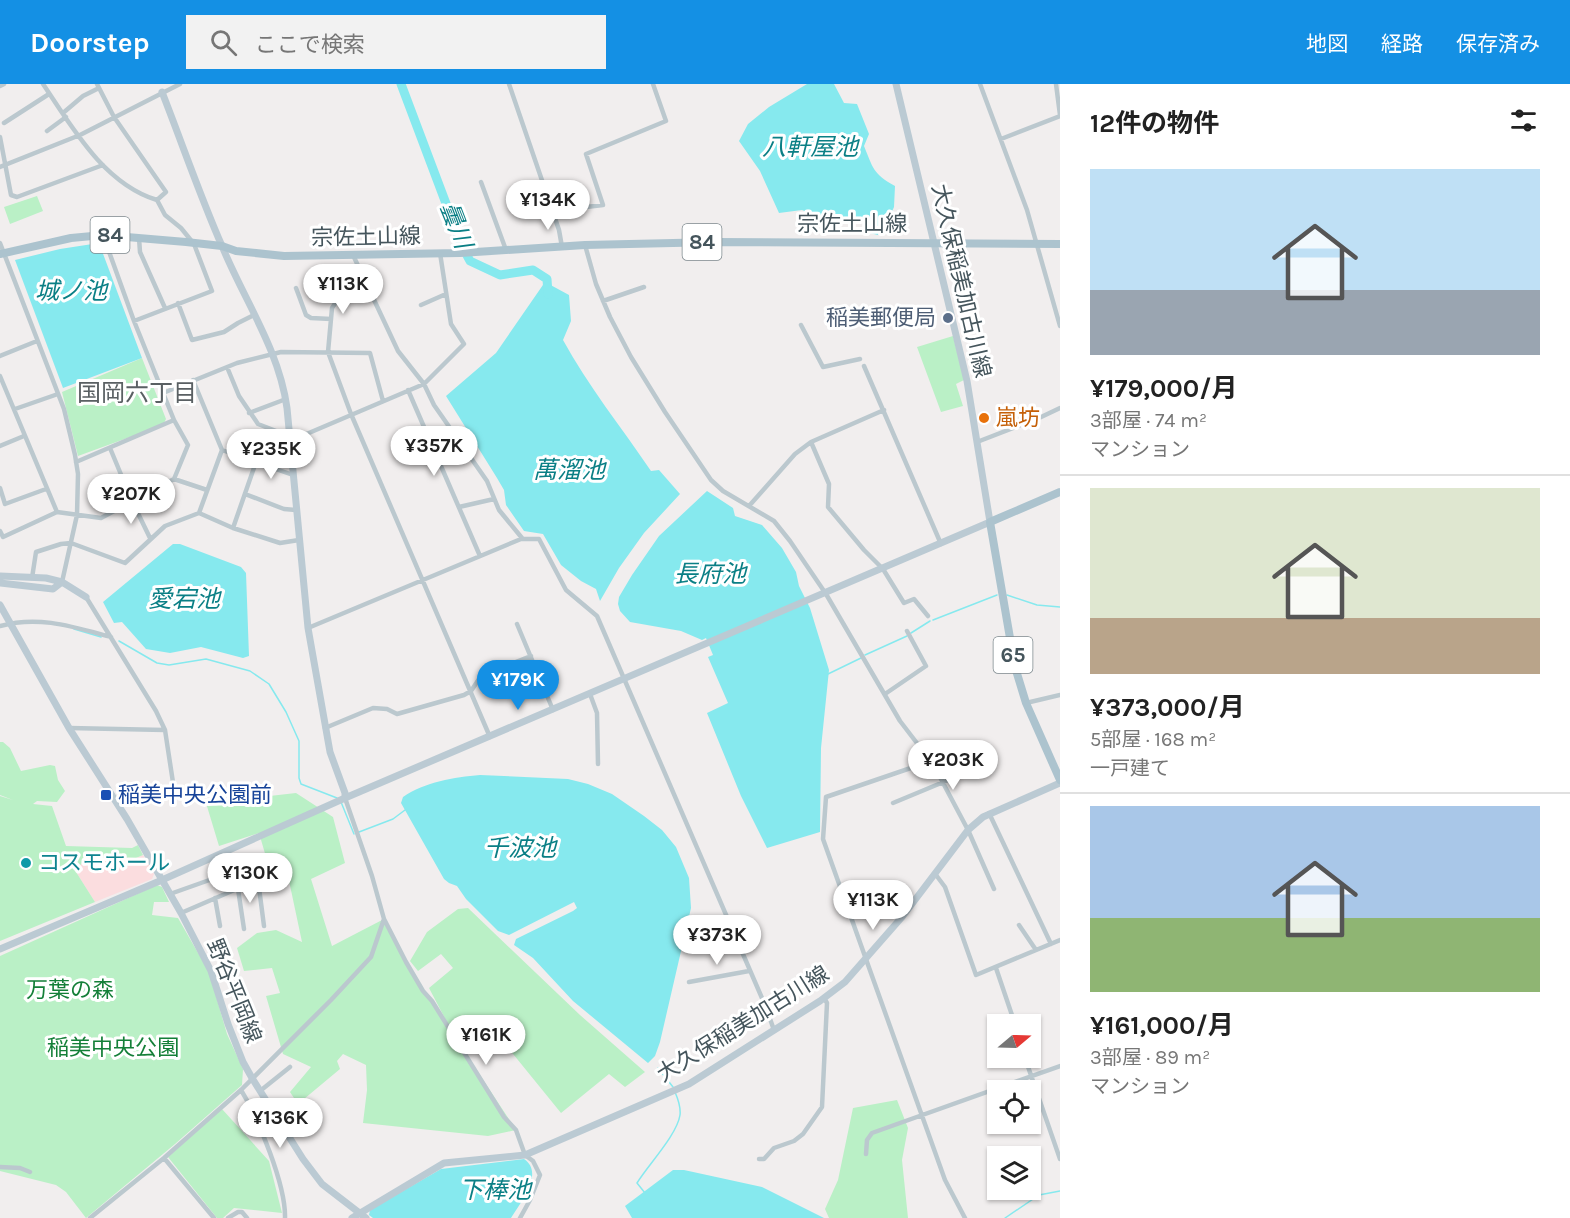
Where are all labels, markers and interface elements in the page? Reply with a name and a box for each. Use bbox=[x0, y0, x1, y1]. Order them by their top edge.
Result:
search box bbox=[186, 15, 606, 69]
text: Doorstep bbox=[30, 26, 150, 59]
icon: search bbox=[207, 26, 240, 59]
text: ここで検索 bbox=[255, 32, 365, 58]
text: 地図 bbox=[1306, 32, 1348, 56]
text: 経路 bbox=[1381, 32, 1423, 56]
text: 保存済み bbox=[1456, 32, 1540, 56]
icon: filters bbox=[1507, 104, 1540, 137]
text: 12件の物件 bbox=[1090, 108, 1219, 139]
water label: 八軒屋池 bbox=[762, 133, 860, 161]
pin: ¥134K bbox=[506, 180, 590, 231]
street label: 大久保稲美加古川線 bbox=[926, 182, 996, 380]
text: ¥134K bbox=[520, 188, 576, 211]
water label: 曇川 bbox=[434, 198, 479, 255]
icon: home bbox=[1261, 208, 1369, 316]
street label: 宗佐土山線 bbox=[797, 211, 907, 237]
road number: 84 bbox=[90, 217, 130, 253]
street label: 宗佐土山線 bbox=[311, 223, 421, 251]
road number: 84 bbox=[682, 224, 722, 260]
pin: ¥113K bbox=[301, 264, 385, 315]
text: ¥113K bbox=[317, 272, 369, 295]
water label: 城ノ池 bbox=[35, 277, 109, 305]
place label: 稲美郵便局 bbox=[826, 305, 936, 331]
marker: 稲美郵便局 bbox=[941, 311, 955, 325]
text: ¥179,000/月 bbox=[1090, 373, 1238, 404]
district label: 国岡六丁目 bbox=[77, 379, 197, 407]
place label: 嵐坊 bbox=[996, 405, 1040, 431]
text: 3部屋 · 74 m² bbox=[1090, 409, 1207, 432]
marker: 嵐坊 bbox=[977, 411, 991, 425]
pin: ¥357K bbox=[392, 426, 476, 477]
pin: ¥235K bbox=[229, 429, 313, 480]
text: ¥357K bbox=[405, 434, 463, 457]
text: ¥235K bbox=[241, 437, 302, 460]
text: マンション bbox=[1090, 438, 1190, 461]
water label: 萬溜池 bbox=[533, 456, 607, 484]
pin: ¥207K bbox=[89, 474, 173, 525]
text: ¥207K bbox=[101, 482, 161, 505]
icon: home bbox=[1261, 527, 1369, 635]
water label: 長府池 bbox=[674, 560, 748, 588]
water label: 愛宕池 bbox=[148, 585, 222, 613]
road number: 65 bbox=[994, 637, 1032, 673]
pin: ¥179K bbox=[476, 660, 560, 711]
text: ¥179K bbox=[491, 668, 545, 691]
text: ¥373,000/月 bbox=[1090, 692, 1245, 723]
text: 5部屋 · 168 m² bbox=[1090, 728, 1216, 751]
pin: ¥203K bbox=[911, 740, 995, 791]
text: ¥203K bbox=[922, 748, 984, 771]
text: 一戸建て bbox=[1090, 757, 1170, 780]
place label: 稲美中央公園前 bbox=[118, 782, 272, 808]
marker: 稲美中央公園前 bbox=[99, 788, 113, 802]
water label: 千波池 bbox=[484, 834, 558, 862]
icon: home bbox=[1261, 845, 1369, 953]
place label: コスモホール bbox=[38, 850, 170, 876]
pin: ¥130K bbox=[208, 853, 292, 904]
marker: コスモホール bbox=[19, 856, 33, 870]
text: ¥130K bbox=[221, 861, 279, 884]
pin: ¥113K bbox=[831, 880, 915, 931]
text: ¥113K bbox=[847, 888, 899, 911]
pin: ¥373K bbox=[675, 915, 759, 966]
text: ¥373K bbox=[687, 923, 747, 946]
street label: 野谷平岡線 bbox=[201, 935, 267, 1047]
street label: 大久保稲美加古川線 bbox=[652, 961, 834, 1087]
park label: 万葉の森 bbox=[26, 977, 114, 1003]
text: ¥161,000/月 bbox=[1090, 1010, 1234, 1041]
north arrow bbox=[987, 1014, 1041, 1068]
map controls bbox=[987, 1014, 1041, 1200]
pin: ¥161K bbox=[444, 1015, 528, 1066]
text: ¥161K bbox=[460, 1023, 512, 1046]
park label: 稲美中央公園 bbox=[47, 1035, 179, 1061]
text: 3部屋 · 89 m² bbox=[1090, 1046, 1210, 1069]
text: マンション bbox=[1090, 1075, 1190, 1098]
button: locate bbox=[987, 1080, 1041, 1134]
pin: ¥136K bbox=[238, 1098, 322, 1149]
text: ¥136K bbox=[252, 1106, 308, 1129]
button: layers bbox=[987, 1146, 1041, 1200]
water label: 下棒池 bbox=[459, 1176, 533, 1204]

